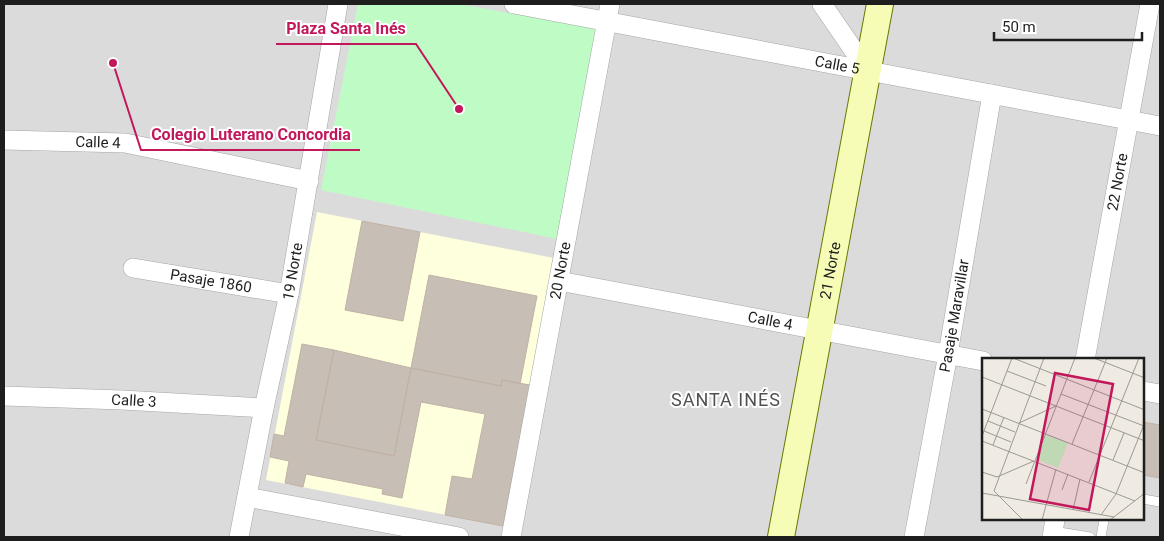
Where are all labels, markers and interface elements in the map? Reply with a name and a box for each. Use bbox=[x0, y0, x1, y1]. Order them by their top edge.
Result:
scale bar bbox=[994, 10, 1142, 42]
callout: Plaza Santa Inés bbox=[276, 13, 416, 44]
text: 50 m bbox=[1002, 18, 1036, 36]
text: Plaza Santa Inés bbox=[286, 19, 406, 38]
street label: Calle 5 bbox=[813, 52, 861, 78]
callout: Colegio Luterano Concordia bbox=[141, 119, 360, 150]
text: Colegio Luterano Concordia bbox=[151, 125, 351, 144]
street label: Calle 4 bbox=[75, 133, 121, 152]
street label: 22 Norte bbox=[1103, 152, 1132, 212]
street label: 20 Norte bbox=[546, 240, 575, 301]
street label: 21 Norte bbox=[816, 240, 845, 301]
street label: 19 Norte bbox=[279, 241, 307, 302]
street label: Pasaje Maravillar bbox=[936, 258, 973, 374]
street label: Pasaje 1860 bbox=[169, 265, 253, 297]
street label: Calle 4 bbox=[746, 308, 795, 334]
inset map bbox=[982, 358, 1144, 521]
district label: SANTA INÉS bbox=[671, 389, 781, 410]
street label: Calle 3 bbox=[111, 391, 157, 411]

